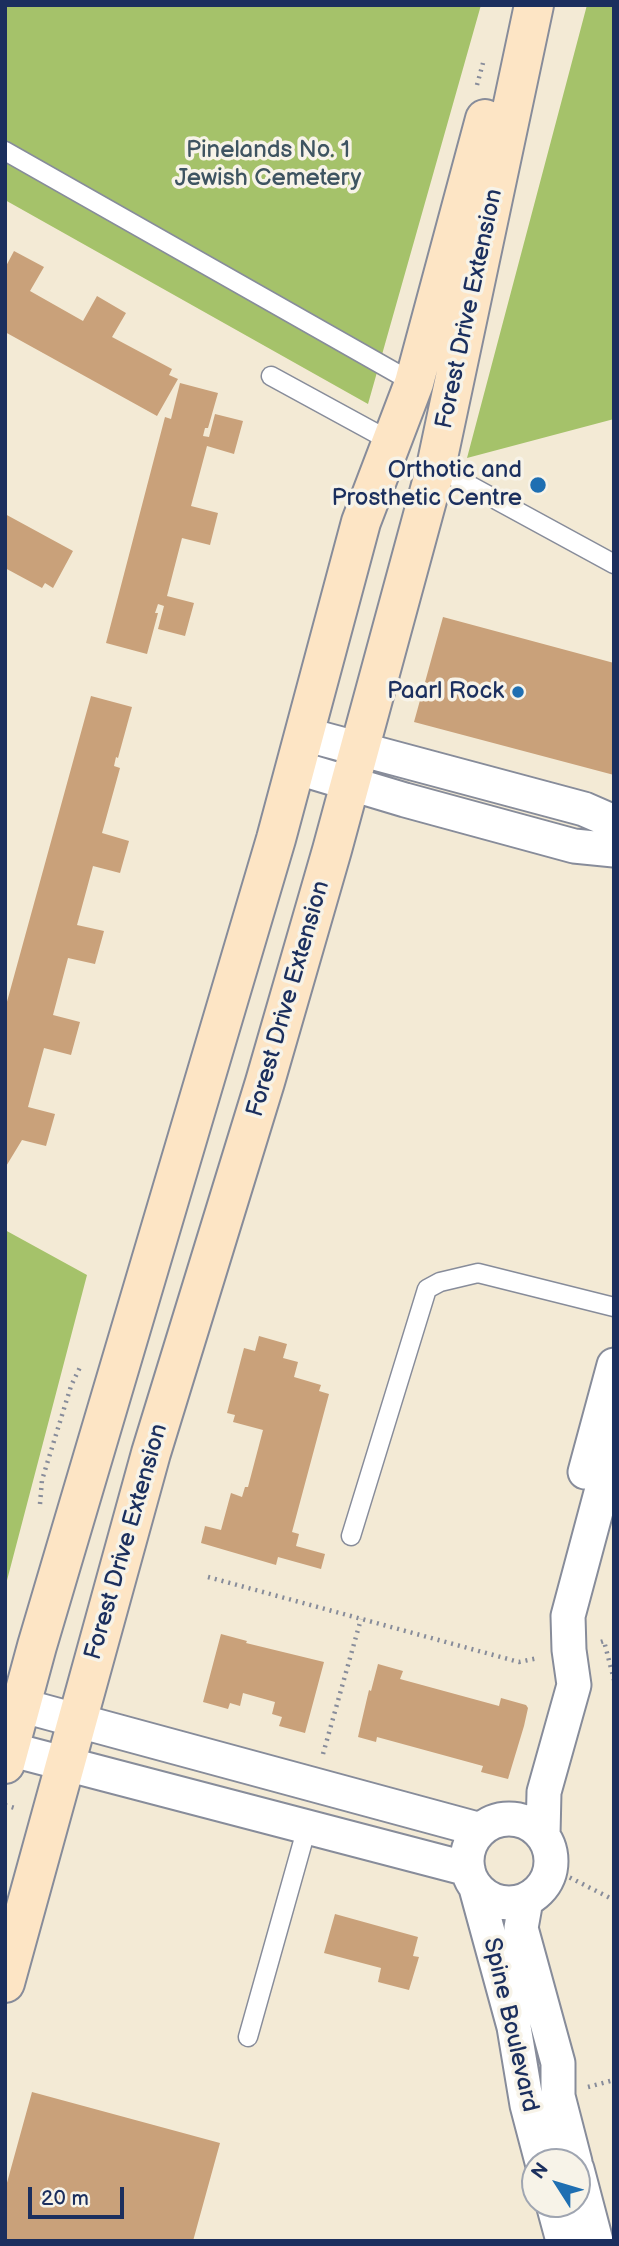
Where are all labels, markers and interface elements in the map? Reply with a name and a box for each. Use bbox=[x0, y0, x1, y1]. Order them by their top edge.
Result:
park label: Pinelands No. 1 Jewish Cemetery bbox=[175, 137, 361, 193]
street label: Forest Drive Extension bbox=[431, 186, 509, 432]
place label: Orthotic and Prosthetic Centre bbox=[331, 457, 522, 513]
marker: Orthotic and Prosthetic Centre bbox=[528, 475, 548, 495]
place label: Paarl Rock bbox=[387, 678, 504, 706]
marker: Paarl Rock bbox=[510, 684, 526, 700]
street label: Forest Drive Extension bbox=[241, 878, 337, 1120]
street label: Forest Drive Extension bbox=[79, 1421, 175, 1663]
street label: Spine Boulevard bbox=[476, 1935, 544, 2115]
north arrow bbox=[521, 2148, 591, 2218]
text: N bbox=[527, 2159, 554, 2184]
scale bar bbox=[32, 2172, 128, 2216]
text: 20 m bbox=[41, 2186, 89, 2211]

